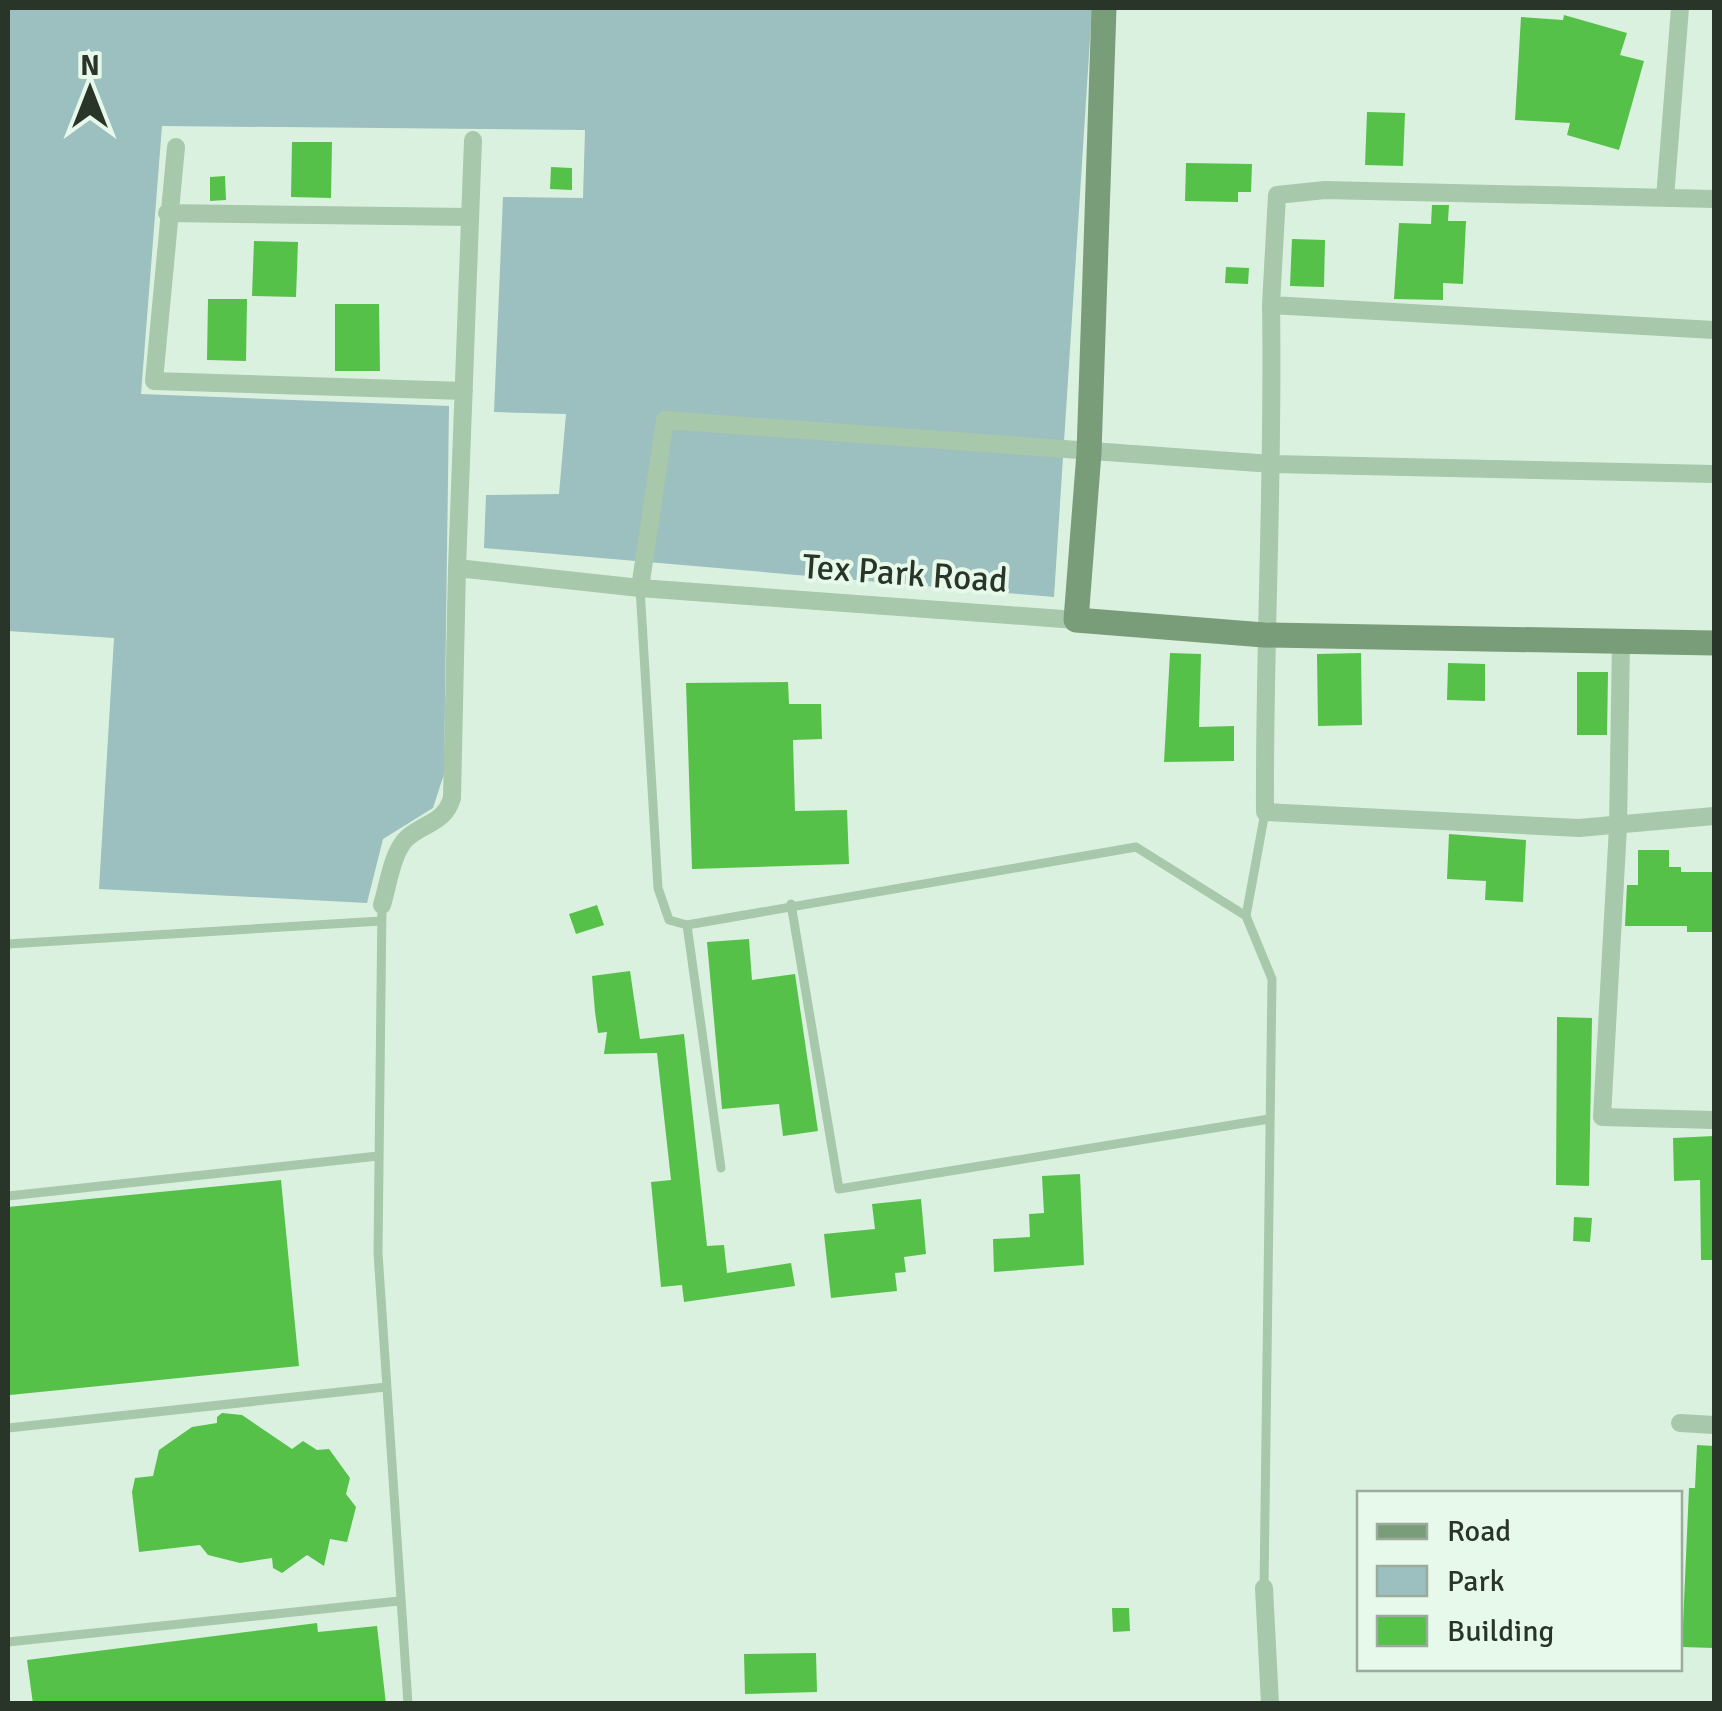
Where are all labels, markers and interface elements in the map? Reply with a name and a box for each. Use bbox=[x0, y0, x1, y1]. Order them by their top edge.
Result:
north arrow bbox=[40, 40, 140, 140]
text: N bbox=[80, 49, 100, 83]
street label: Tex Park Road bbox=[801, 545, 1009, 602]
legend bbox=[1357, 1491, 1682, 1671]
text: Road bbox=[1447, 1513, 1511, 1550]
text: Park bbox=[1447, 1563, 1505, 1600]
text: Building bbox=[1447, 1613, 1554, 1650]

